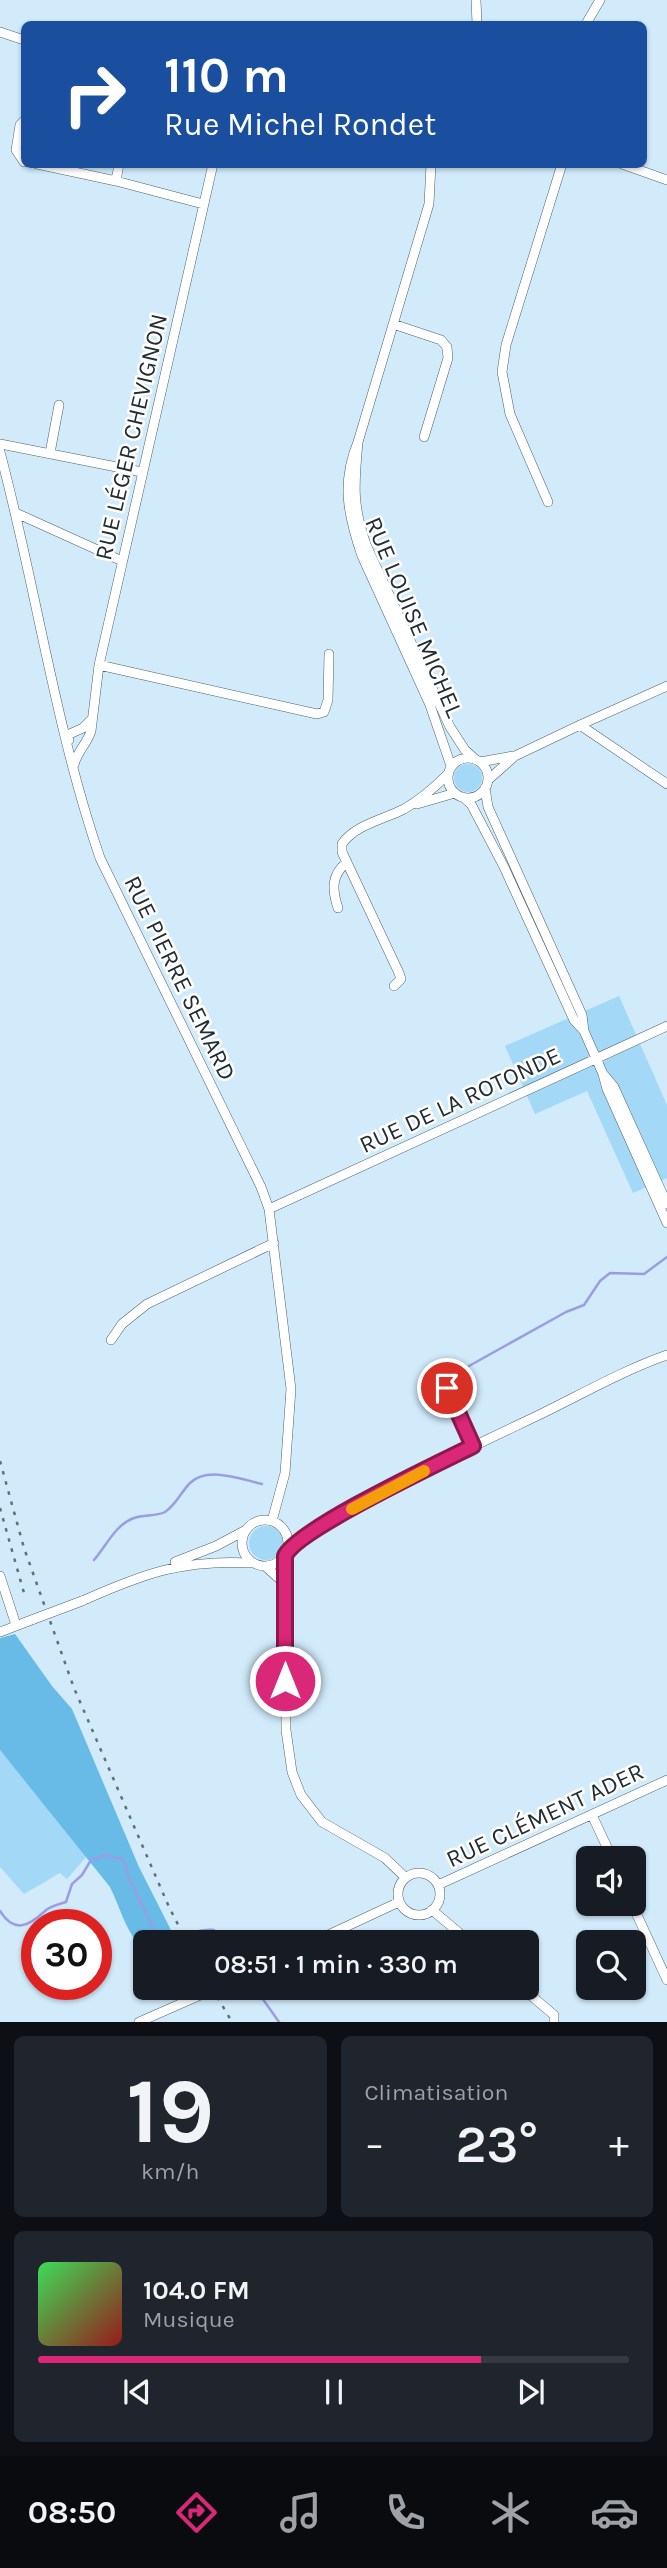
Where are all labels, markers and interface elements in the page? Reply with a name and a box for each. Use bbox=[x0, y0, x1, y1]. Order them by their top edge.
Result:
text: 110 m bbox=[164, 47, 289, 104]
icon: right bbox=[49, 49, 140, 140]
text: Rue Michel Rondet bbox=[164, 106, 436, 143]
street label: RUE LÉGER CHEVIGNON bbox=[88, 311, 173, 563]
street label: RUE LOUISE MICHEL bbox=[359, 513, 469, 722]
street label: RUE PIERRE SEMARD bbox=[118, 871, 242, 1085]
street label: RUE DE LA ROTONDE bbox=[355, 1041, 565, 1159]
pin bbox=[417, 1358, 477, 1418]
icon: arrive bbox=[428, 1369, 466, 1407]
position arrow bbox=[248, 1644, 322, 1718]
street label: RUE CLÉMENT ADER bbox=[441, 1756, 648, 1873]
map controls bbox=[576, 1846, 646, 2000]
button: sound bbox=[576, 1846, 646, 1916]
speed limit sign: 30 bbox=[21, 1909, 112, 2000]
button: search bbox=[576, 1930, 646, 2000]
text: 08:51 · 1 min · 330 m bbox=[214, 1949, 458, 1980]
text: 19 bbox=[126, 2059, 214, 2165]
text: Climatisation bbox=[365, 2079, 508, 2106]
text: 23° bbox=[456, 2114, 538, 2175]
text: − bbox=[365, 2122, 384, 2167]
text: + bbox=[609, 2122, 629, 2167]
text: km/h bbox=[141, 2158, 199, 2185]
text: 104.0 FM bbox=[143, 2275, 250, 2306]
text: Musique bbox=[143, 2306, 235, 2333]
icon: previous bbox=[118, 2373, 156, 2411]
icon: pause bbox=[315, 2373, 353, 2411]
icon: next bbox=[512, 2373, 550, 2411]
icon: directions bbox=[172, 2488, 221, 2537]
icon: music bbox=[276, 2488, 325, 2537]
icon: phone bbox=[381, 2488, 430, 2537]
icon: climate bbox=[486, 2488, 535, 2537]
icon: car bbox=[590, 2488, 639, 2537]
text: 08:50 bbox=[28, 2494, 116, 2531]

